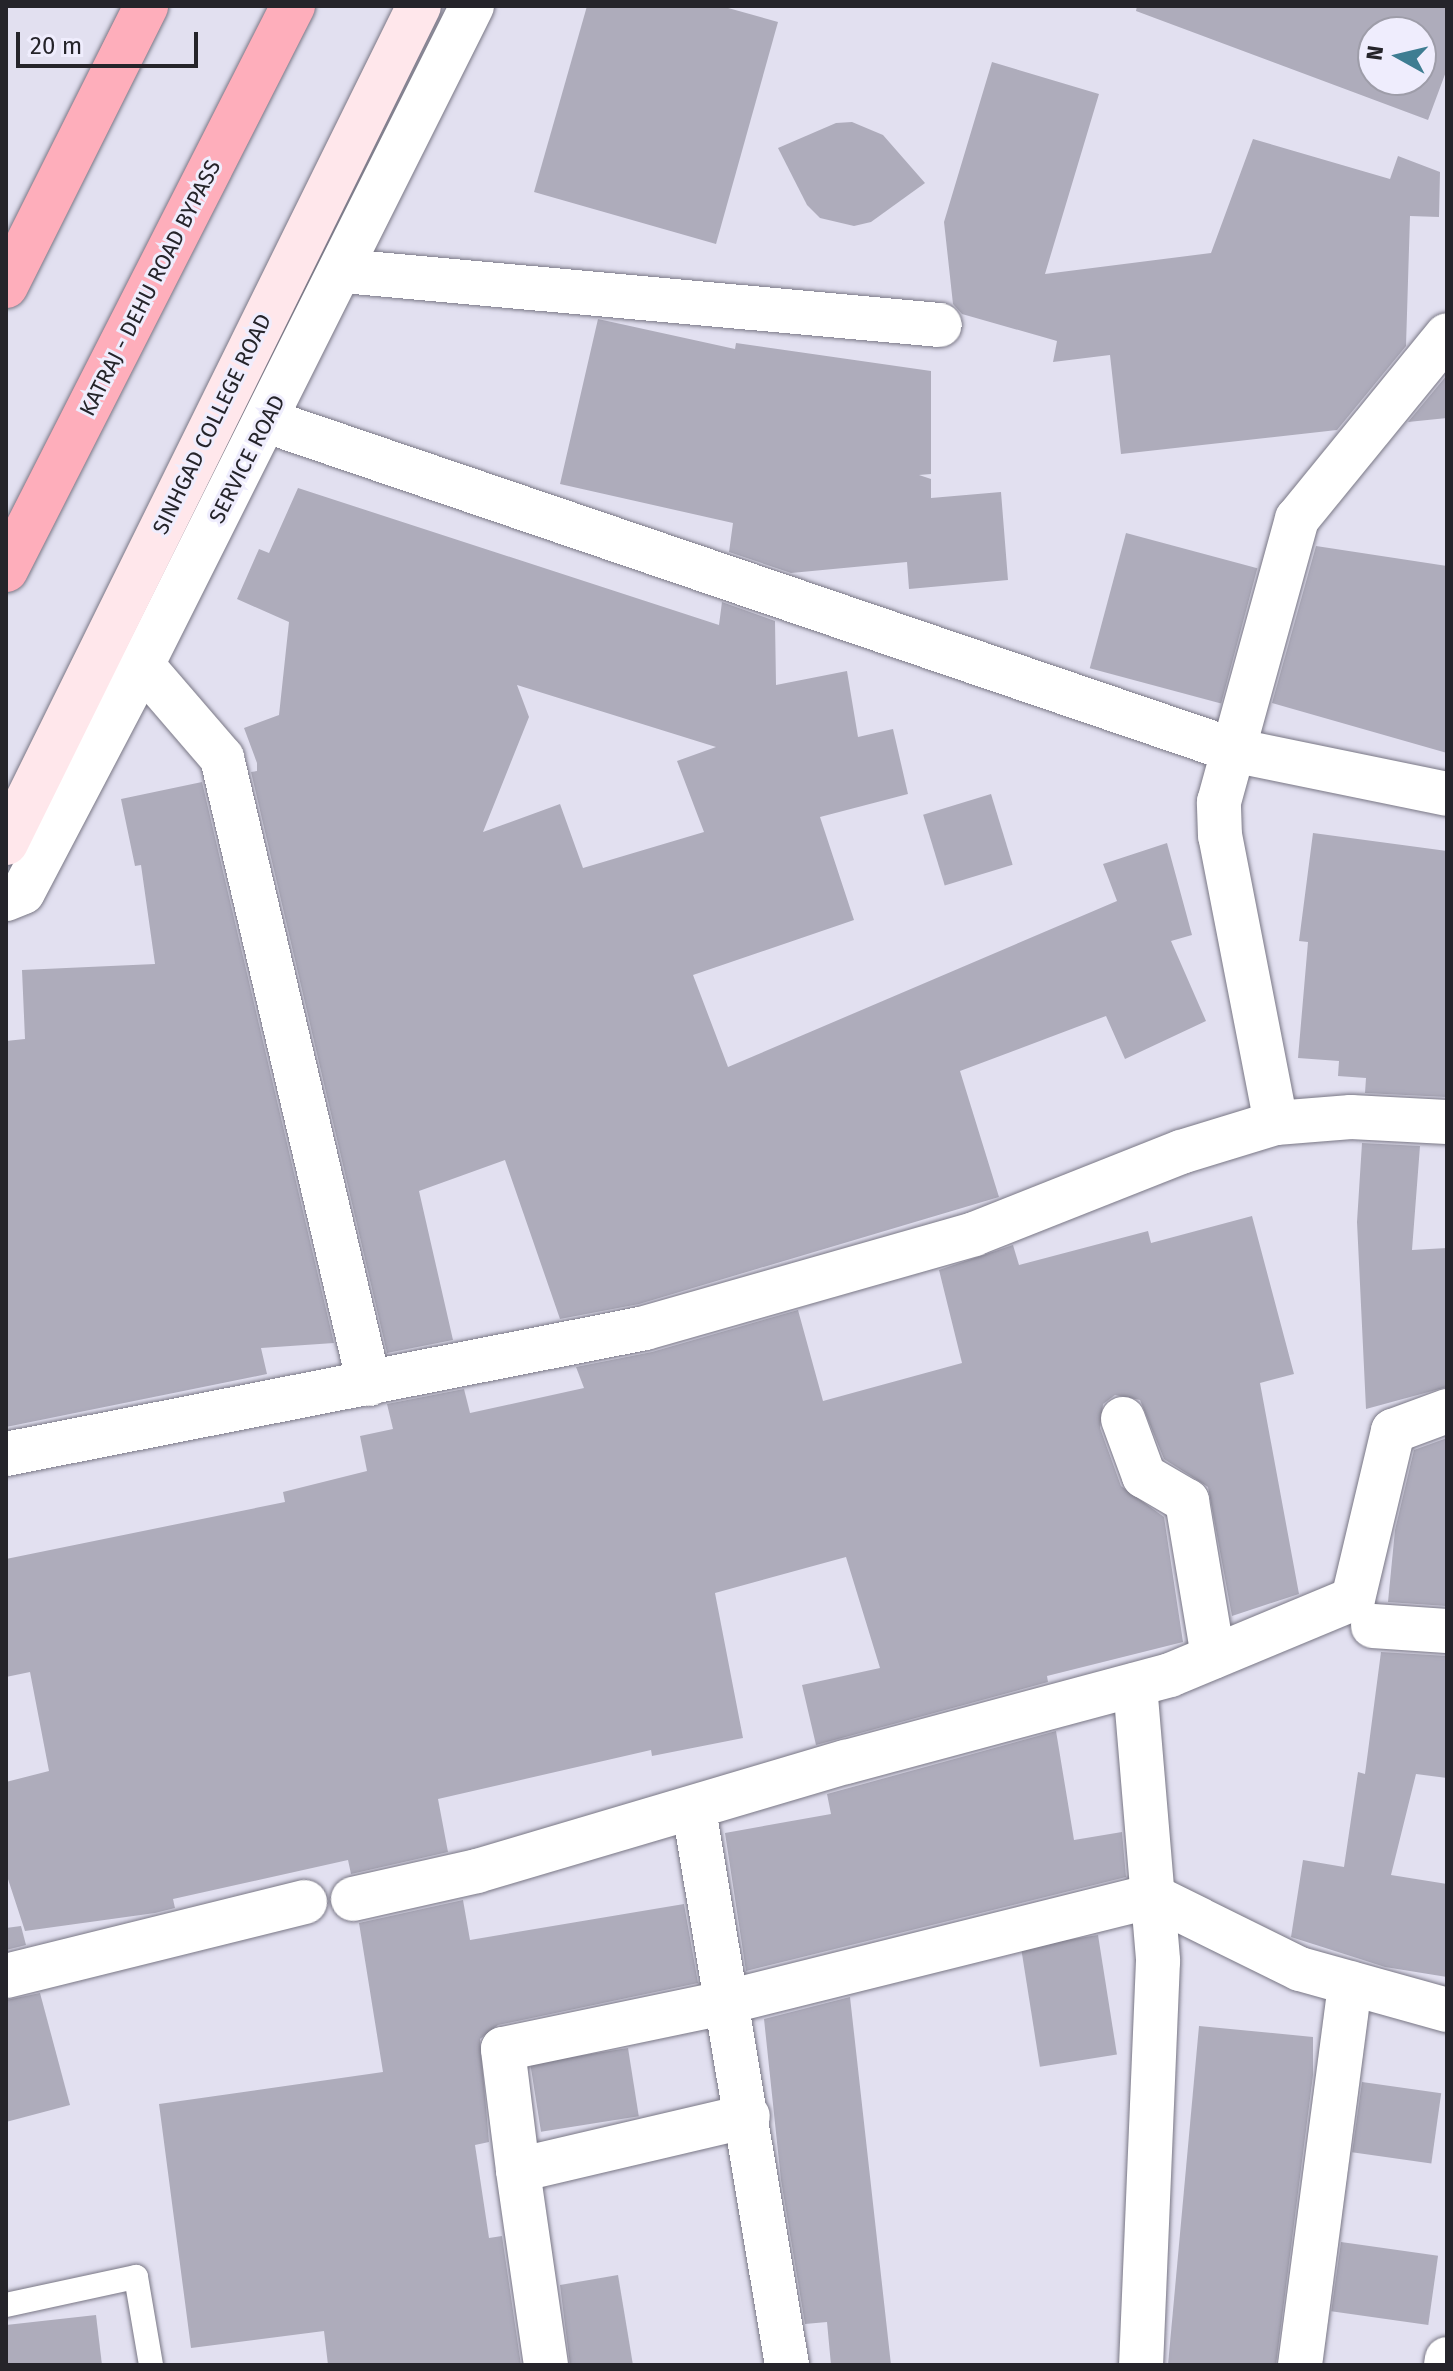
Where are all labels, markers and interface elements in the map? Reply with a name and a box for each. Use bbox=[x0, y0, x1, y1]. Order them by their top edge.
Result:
scale bar bbox=[20, 16, 202, 66]
north arrow bbox=[1357, 16, 1437, 96]
text: 20 m bbox=[30, 32, 82, 60]
text: N bbox=[1360, 44, 1389, 62]
street label: KATRAJ - DEHU ROAD BYPASS bbox=[74, 156, 226, 420]
street label: SINHGAD COLLEGE ROAD bbox=[147, 310, 277, 538]
street label: SERVICE ROAD bbox=[203, 390, 291, 528]

